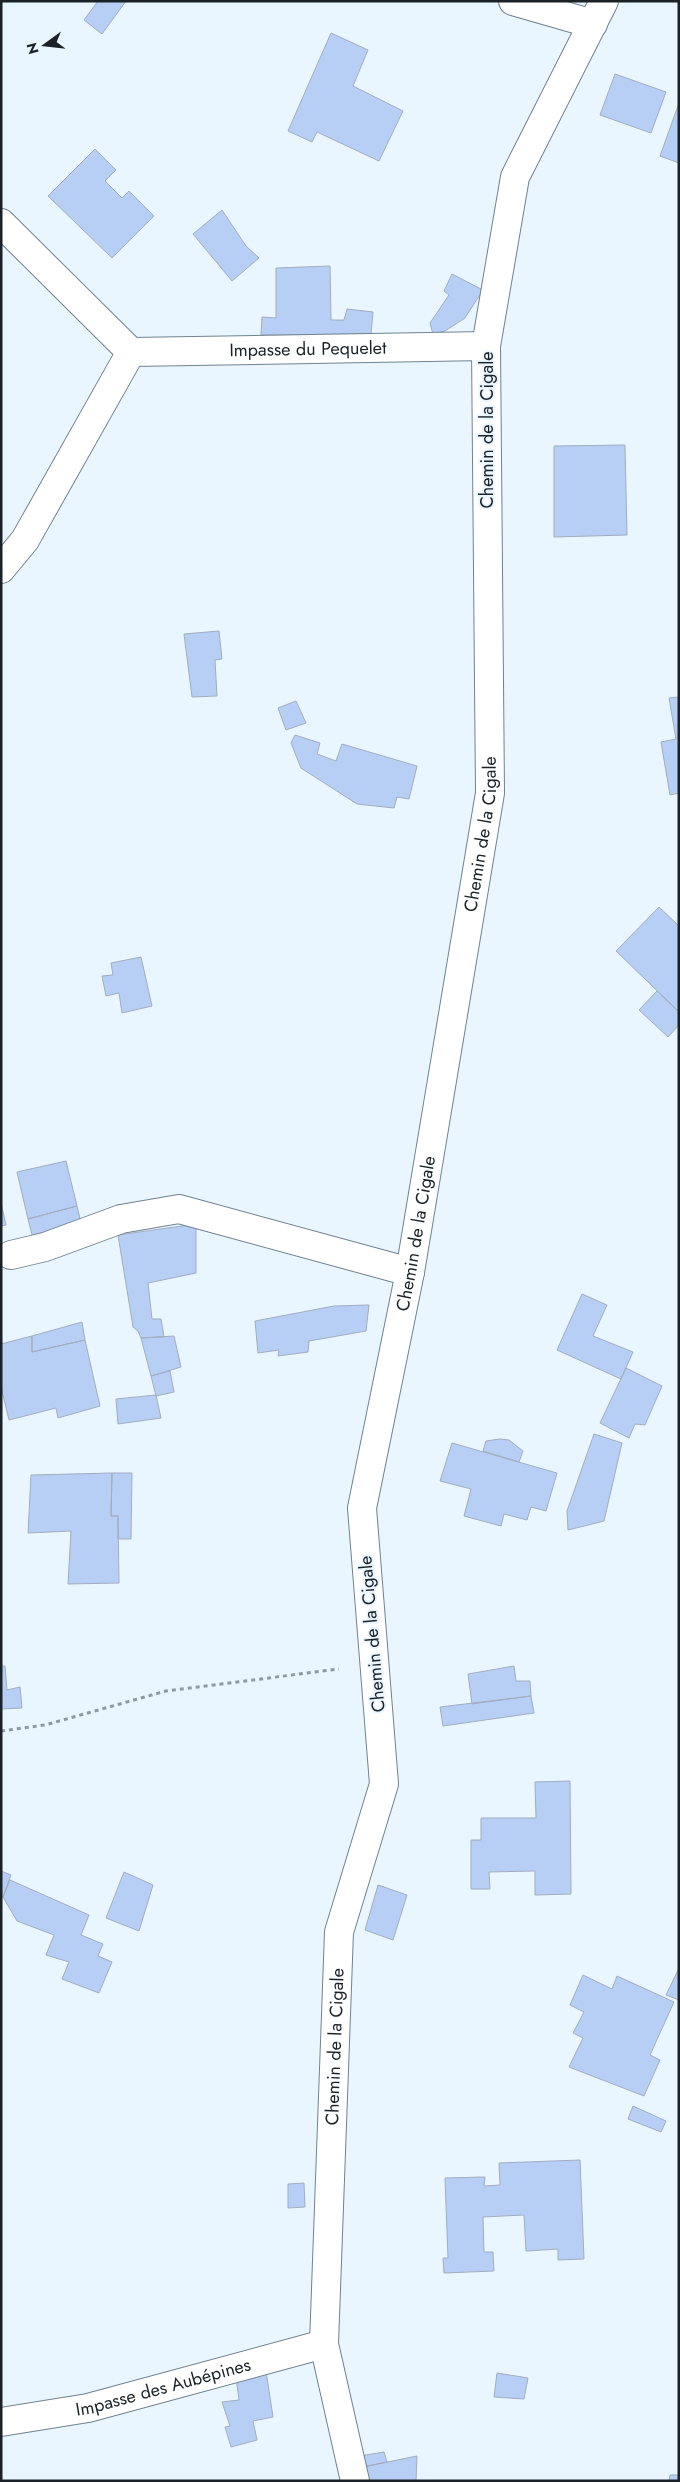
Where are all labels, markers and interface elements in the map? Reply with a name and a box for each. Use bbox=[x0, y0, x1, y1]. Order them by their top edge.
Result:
north arrow bbox=[20, 20, 70, 70]
text: N bbox=[21, 40, 44, 56]
street label: Impasse du Pequelet bbox=[229, 335, 387, 363]
street label: Chemin de la Cigale bbox=[474, 351, 500, 509]
street label: Chemin de la Cigale bbox=[457, 756, 503, 914]
street label: Chemin de la Cigale bbox=[389, 1154, 442, 1314]
street label: Chemin de la Cigale bbox=[352, 1555, 392, 1713]
street label: Chemin de la Cigale bbox=[319, 1968, 351, 2126]
street label: Impasse des Aubépines bbox=[74, 2351, 254, 2423]

